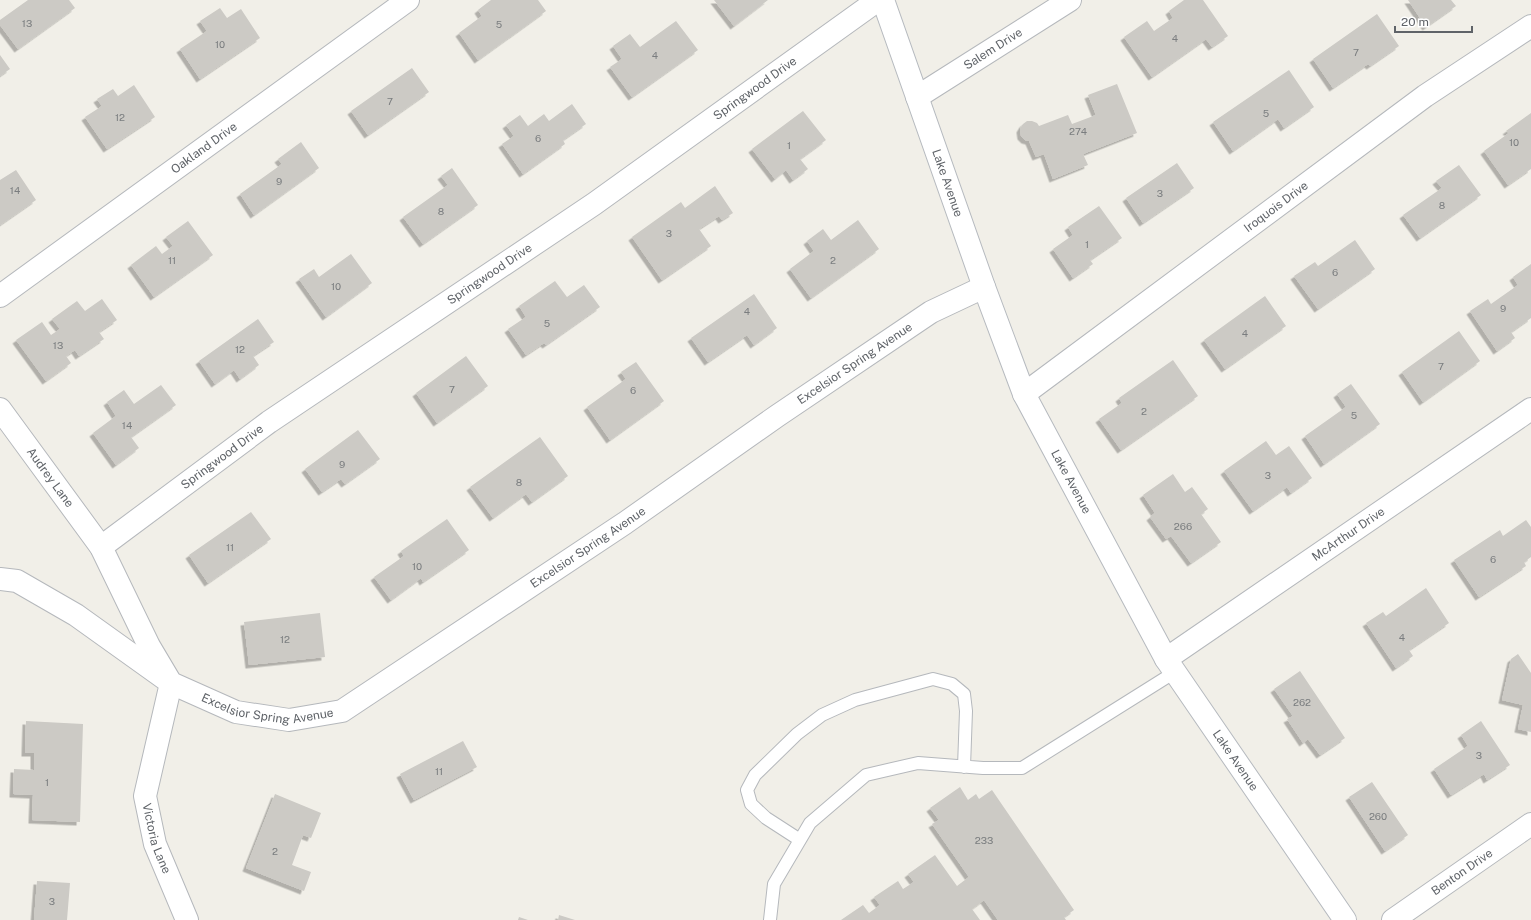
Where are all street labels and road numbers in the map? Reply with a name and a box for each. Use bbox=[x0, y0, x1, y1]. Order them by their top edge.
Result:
street label: Salem Drive bbox=[961, 25, 1025, 73]
street label: Springwood Drive bbox=[711, 54, 799, 123]
street label: Oakland Drive bbox=[168, 119, 240, 177]
street label: Lake Avenue bbox=[929, 147, 966, 219]
street label: Iroquois Drive bbox=[1241, 178, 1311, 235]
street label: Springwood Drive bbox=[445, 241, 535, 307]
street label: Excelsior Spring Avenue bbox=[795, 320, 915, 407]
street label: Springwood Drive bbox=[178, 422, 266, 492]
street label: Audrey Lane bbox=[24, 445, 77, 510]
street label: Lake Avenue bbox=[1048, 447, 1094, 516]
street label: Excelsior Spring Avenue bbox=[528, 504, 648, 591]
street label: McArthur Drive bbox=[1309, 504, 1388, 564]
street label: Excelsior Spring Avenue bbox=[199, 690, 335, 727]
street label: Lake Avenue bbox=[1210, 727, 1261, 794]
street label: Victoria Lane bbox=[140, 802, 174, 876]
street label: Benton Drive bbox=[1429, 846, 1495, 898]

